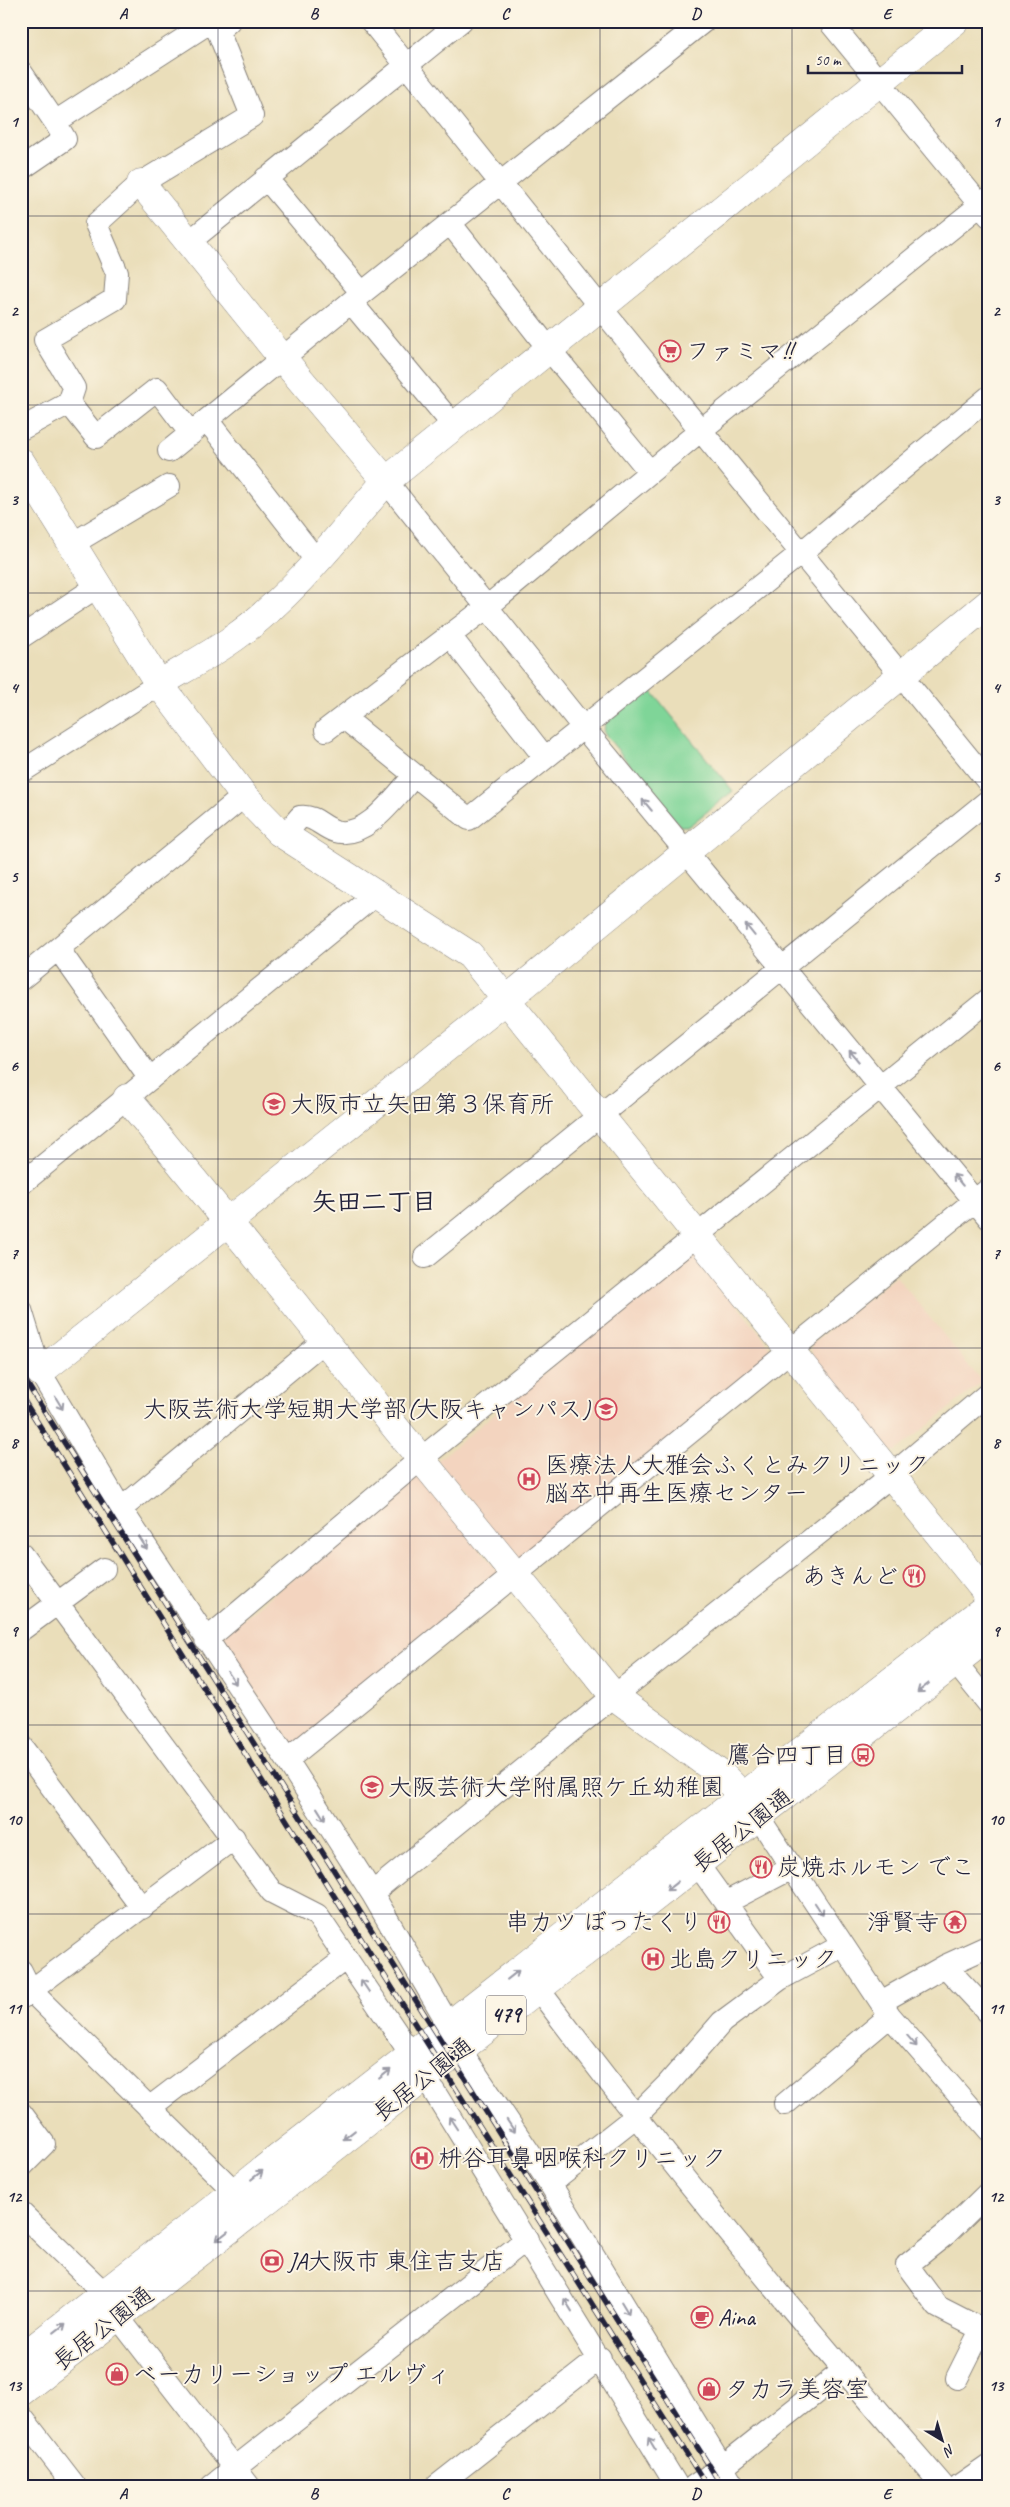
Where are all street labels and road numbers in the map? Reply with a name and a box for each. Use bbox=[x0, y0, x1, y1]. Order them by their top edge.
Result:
street label: 長居公園通 bbox=[685, 1781, 799, 1879]
road number: 479 bbox=[486, 1996, 526, 2034]
street label: 長居公園通 bbox=[366, 2030, 480, 2128]
street label: 長居公園通 bbox=[46, 2279, 160, 2377]

